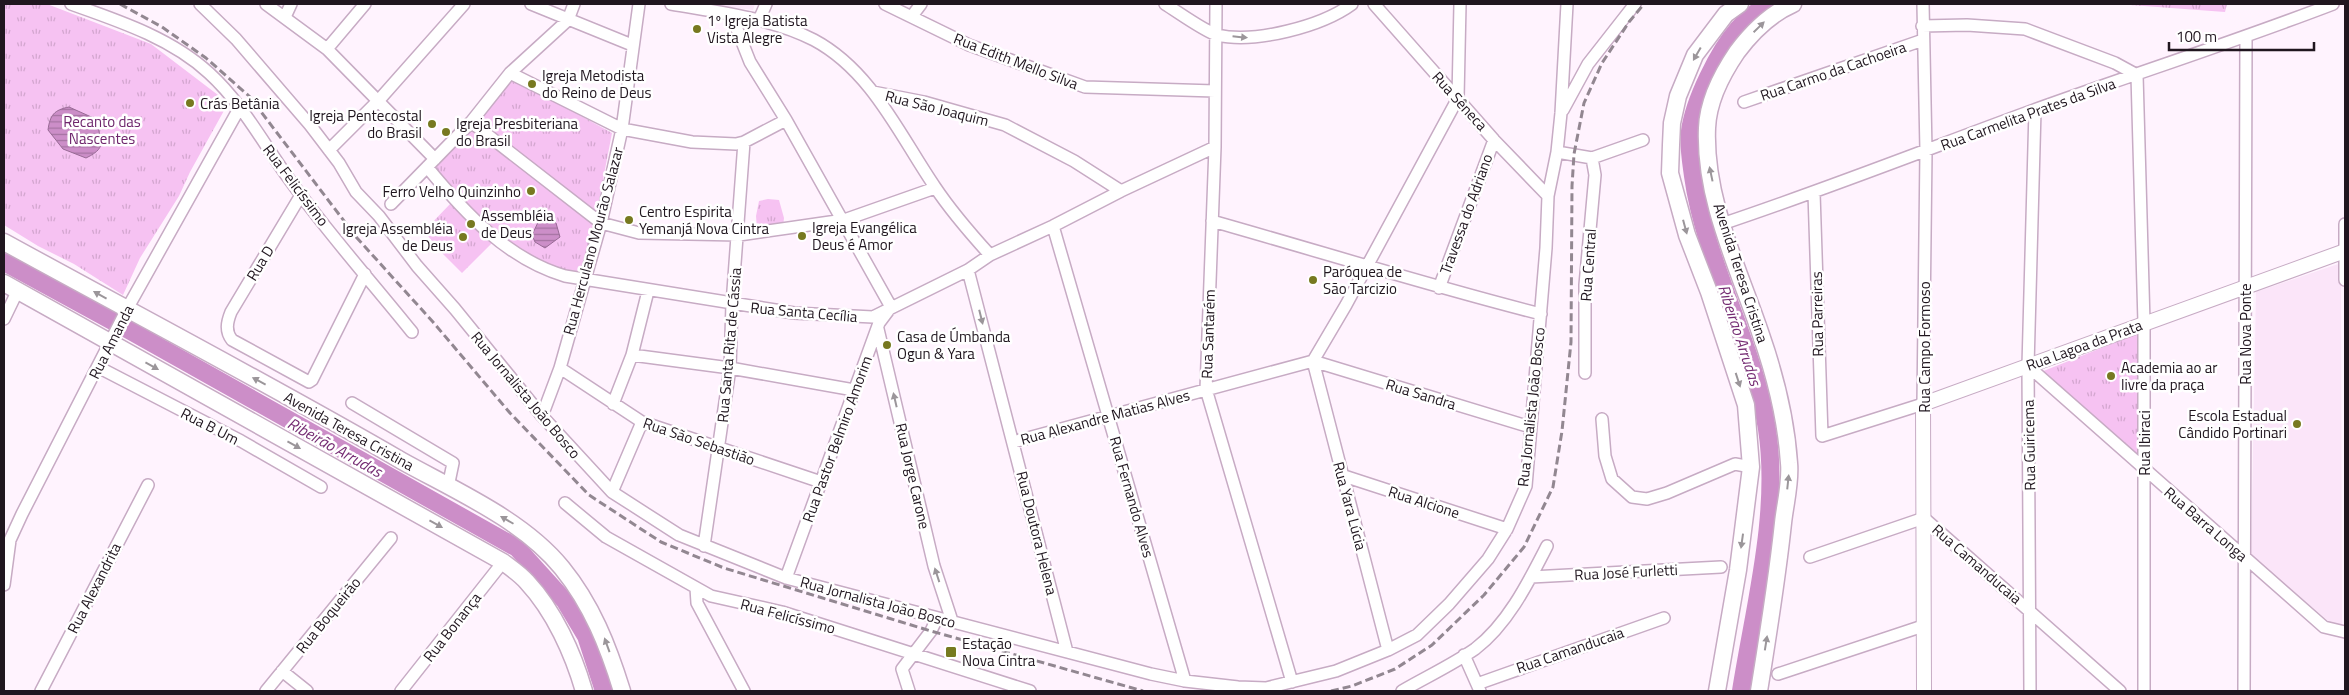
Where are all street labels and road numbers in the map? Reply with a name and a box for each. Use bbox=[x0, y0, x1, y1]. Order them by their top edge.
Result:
street label: Rua Edith Mello Silva bbox=[950, 27, 1082, 96]
street label: Rua Carmo da Cachoeira bbox=[1757, 35, 1910, 107]
street label: Rua Sêneca bbox=[1427, 66, 1493, 136]
street label: Rua Carmelita Prates da Silva bbox=[1937, 71, 2119, 156]
street label: Rua São Joaquim bbox=[883, 84, 991, 132]
street label: Rua Felicíssimo bbox=[257, 139, 335, 231]
street label: Rua Herculano Mourão Salazar bbox=[557, 144, 629, 338]
street label: Travessa do Adriano bbox=[1434, 151, 1498, 277]
street label: Avenida Teresa Cristina bbox=[1708, 200, 1775, 346]
street label: Rua Central bbox=[1574, 228, 1602, 302]
street label: Rua D bbox=[240, 241, 280, 285]
street label: Rua Santa Rita de Cássia bbox=[711, 266, 747, 423]
street label: Rua Parreiras bbox=[1805, 271, 1829, 357]
street label: Rua Campo Formoso bbox=[1913, 281, 1936, 413]
street label: Rua Nova Ponte bbox=[2234, 283, 2257, 385]
street label: Rua Santarém bbox=[1195, 289, 1221, 379]
street label: Rua Santa Cecília bbox=[749, 296, 859, 328]
street label: Rua Amanda bbox=[82, 300, 140, 383]
street label: Rua Lagoa da Prata bbox=[2023, 313, 2146, 377]
street label: Rua Jornalista João Bosco bbox=[466, 326, 586, 464]
street label: Rua Jornalista João Bosco bbox=[1511, 326, 1551, 488]
street label: Rua Pastor Belmiro Amorim bbox=[796, 352, 878, 526]
street label: Rua Sandra bbox=[1383, 372, 1459, 416]
street label: Rua Alexandre Matias Alves bbox=[1018, 383, 1192, 451]
street label: Avenida Teresa Cristina bbox=[280, 386, 419, 477]
street label: Rua Guiricema bbox=[2017, 399, 2041, 491]
street label: Rua B Um bbox=[177, 402, 243, 450]
street label: Rua Ibiraci bbox=[2133, 410, 2156, 476]
street label: Rua São Sebastião bbox=[640, 411, 758, 471]
street label: Rua Jorge Carone bbox=[890, 421, 936, 531]
street label: Rua Fernando Alves bbox=[1104, 434, 1160, 560]
street label: Rua Yara Lúcia bbox=[1327, 459, 1373, 553]
street label: Rua Doutora Helena bbox=[1010, 469, 1064, 598]
street label: Rua Alcione bbox=[1385, 480, 1463, 524]
street label: Rua Barra Longa bbox=[2159, 481, 2253, 567]
street label: Rua Camanducaia bbox=[1927, 518, 2027, 610]
street label: Rua Alexandrita bbox=[61, 538, 127, 637]
street label: Rua José Furletti bbox=[1574, 558, 1678, 586]
street label: Rua Jornalista João Bosco bbox=[798, 570, 958, 634]
street label: Rua Boqueirão bbox=[290, 572, 366, 658]
street label: Rua Bonança bbox=[417, 587, 487, 667]
street label: Rua Felicíssimo bbox=[738, 592, 838, 640]
street label: Rua Camanducaia bbox=[1513, 621, 1627, 679]

